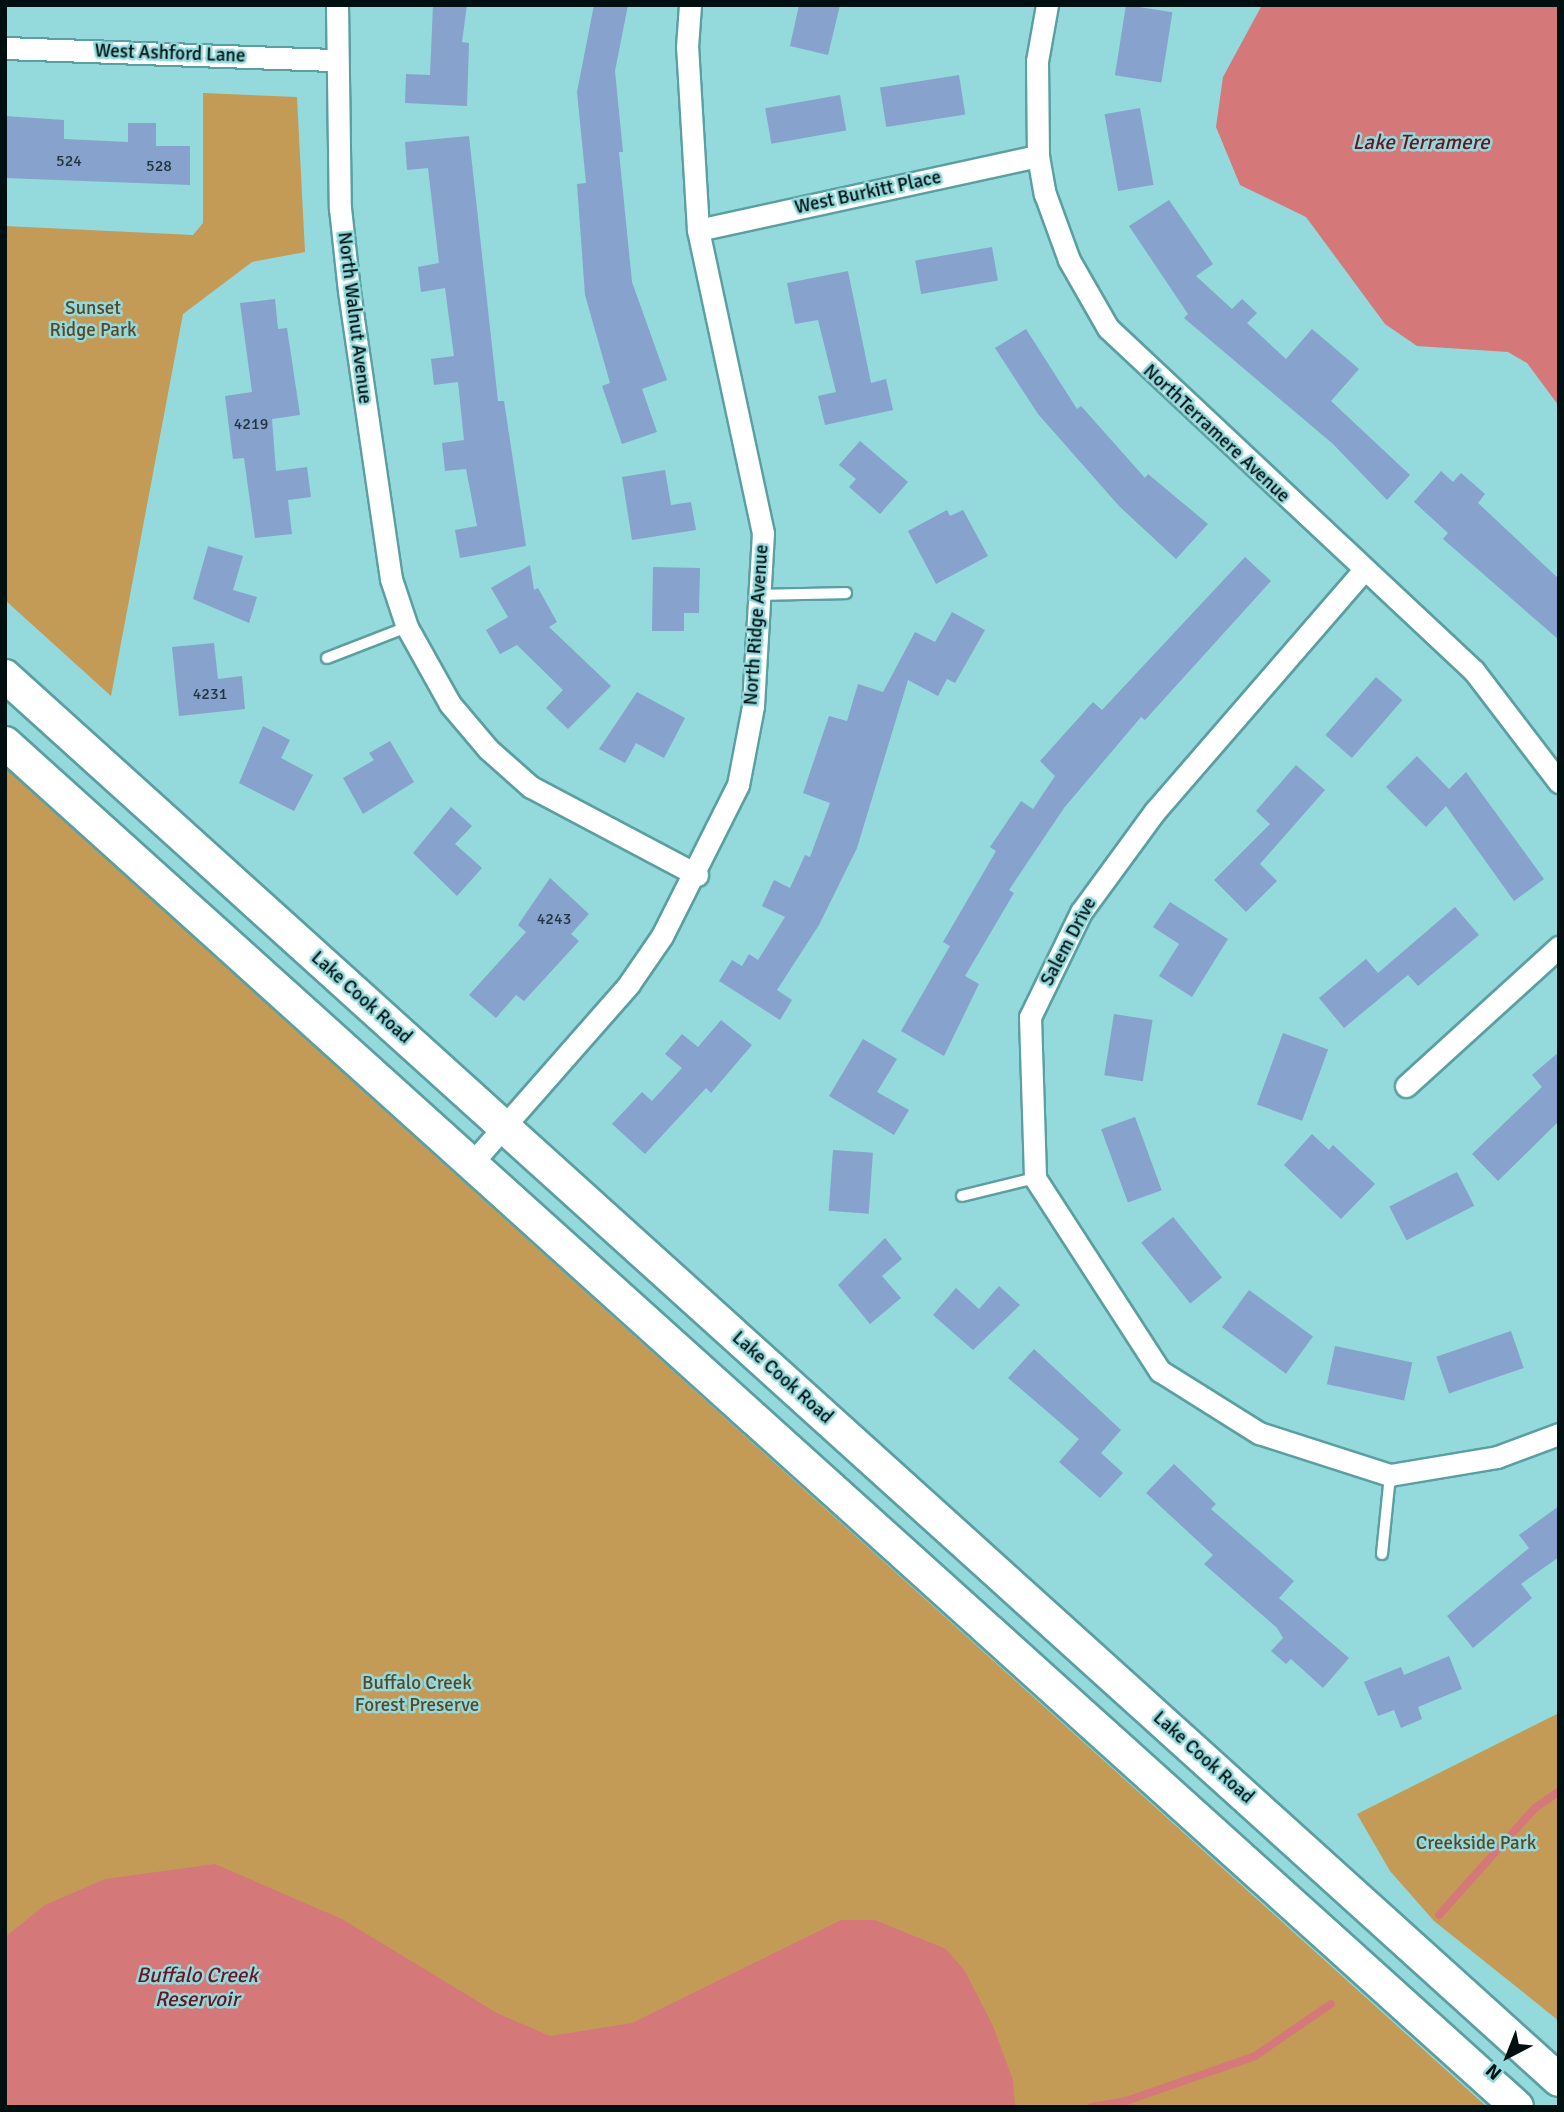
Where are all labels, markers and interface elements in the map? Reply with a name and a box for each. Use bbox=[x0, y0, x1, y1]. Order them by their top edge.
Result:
street label: West Ashford Lane bbox=[94, 40, 246, 68]
water label: Lake Terramere bbox=[1353, 129, 1489, 155]
house number: 524 bbox=[56, 151, 82, 171]
house number: 528 bbox=[146, 156, 172, 176]
street label: West Burkitt Place bbox=[793, 166, 943, 220]
street label: North Walnut Avenue bbox=[332, 231, 376, 405]
park label: Sunset Ridge Park bbox=[50, 298, 136, 342]
street label: NorthTerramere Avenue bbox=[1138, 360, 1294, 508]
house number: 4219 bbox=[234, 414, 268, 434]
street label: North Ridge Avenue bbox=[740, 544, 774, 706]
house number: 4231 bbox=[193, 684, 227, 704]
street label: Salem Drive bbox=[1036, 894, 1102, 990]
house number: 4243 bbox=[537, 909, 571, 929]
street label: Lake Cook Road bbox=[306, 947, 416, 1049]
street label: Lake Cook Road bbox=[727, 1327, 837, 1429]
park label: Buffalo Creek Forest Preserve bbox=[355, 1673, 479, 1717]
street label: Lake Cook Road bbox=[1148, 1707, 1258, 1809]
park label: Creekside Park bbox=[1416, 1833, 1536, 1855]
water label: Buffalo Creek Reservoir bbox=[136, 1962, 258, 2012]
north arrow bbox=[1473, 2021, 1543, 2091]
text: N bbox=[1481, 2058, 1507, 2085]

